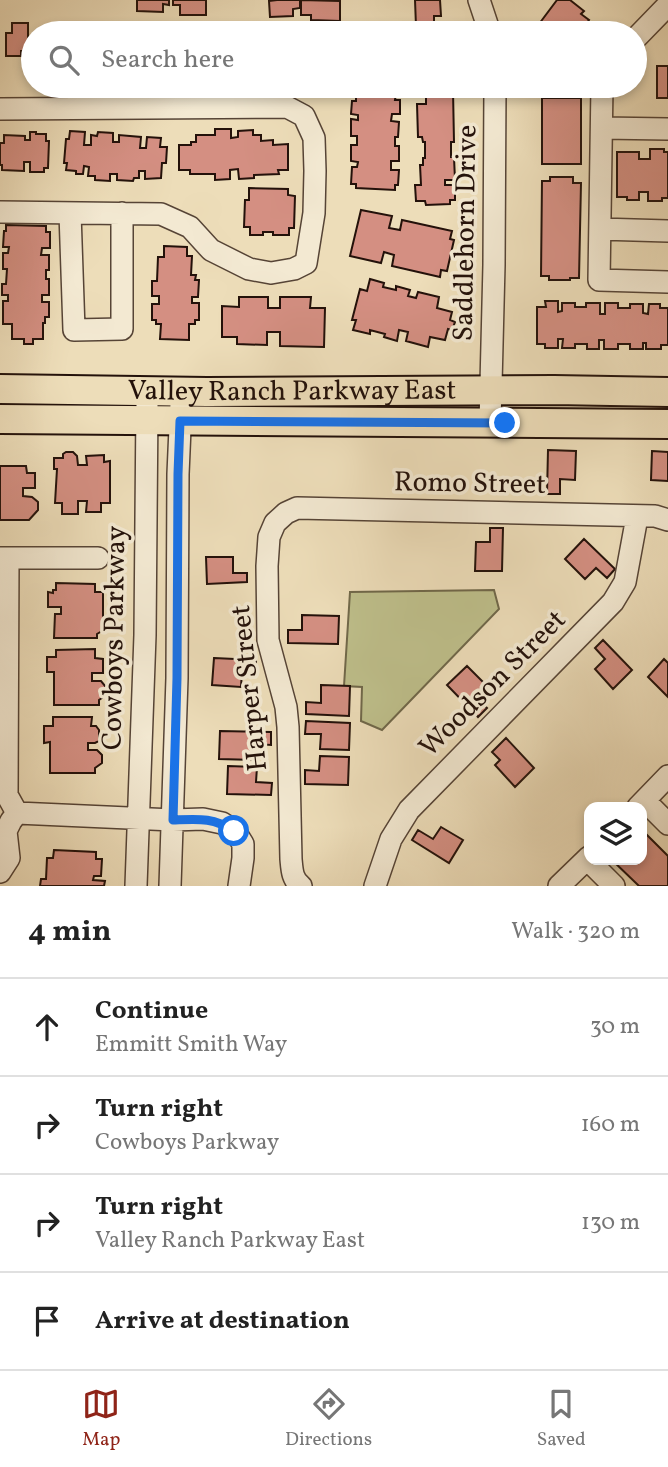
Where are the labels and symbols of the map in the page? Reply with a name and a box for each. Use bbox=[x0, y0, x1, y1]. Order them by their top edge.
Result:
street label: Saddlehorn Drive bbox=[445, 124, 487, 342]
street label: Valley Ranch Parkway East bbox=[127, 371, 457, 412]
route end bbox=[489, 407, 520, 438]
street label: Romo Street bbox=[394, 463, 546, 505]
street label: Cowboys Parkway bbox=[94, 525, 136, 751]
street label: Woodson Street bbox=[411, 602, 575, 766]
street label: Harper Street bbox=[222, 603, 278, 773]
route start bbox=[218, 815, 249, 846]

